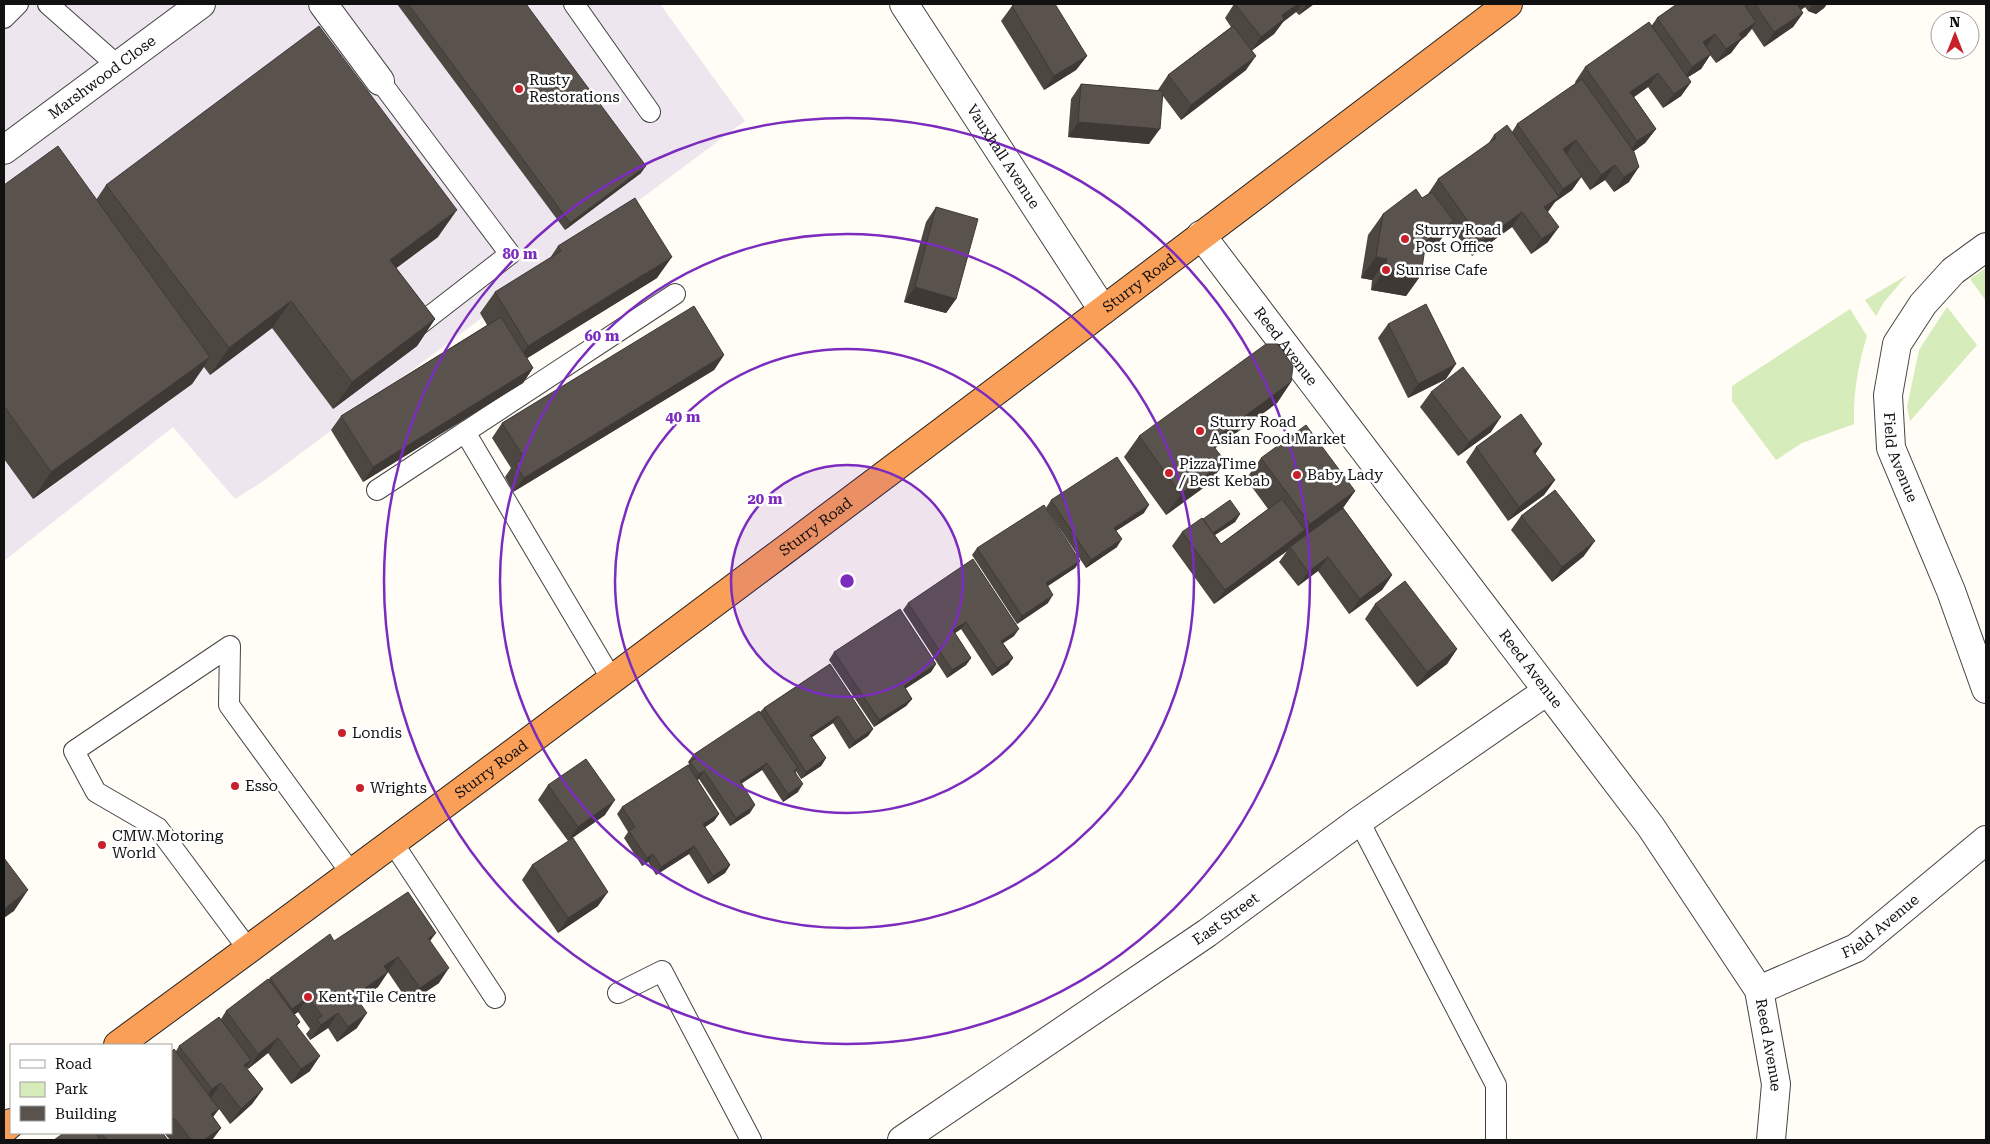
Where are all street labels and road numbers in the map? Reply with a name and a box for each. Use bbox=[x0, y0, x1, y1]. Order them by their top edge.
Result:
street label: Marshwood Close bbox=[45, 32, 159, 123]
street label: Vauxhall Avenue bbox=[963, 101, 1044, 212]
street label: Sturry Road bbox=[1099, 250, 1179, 316]
street label: Reed Avenue bbox=[1250, 304, 1321, 389]
street label: Field Avenue bbox=[1880, 412, 1922, 505]
street label: Sturry Road bbox=[776, 493, 856, 560]
street label: Reed Avenue bbox=[1495, 626, 1566, 712]
street label: Sturry Road bbox=[451, 736, 532, 802]
street label: East Street bbox=[1189, 889, 1263, 949]
street label: Field Avenue bbox=[1839, 890, 1923, 962]
street label: Reed Avenue bbox=[1752, 997, 1785, 1092]

